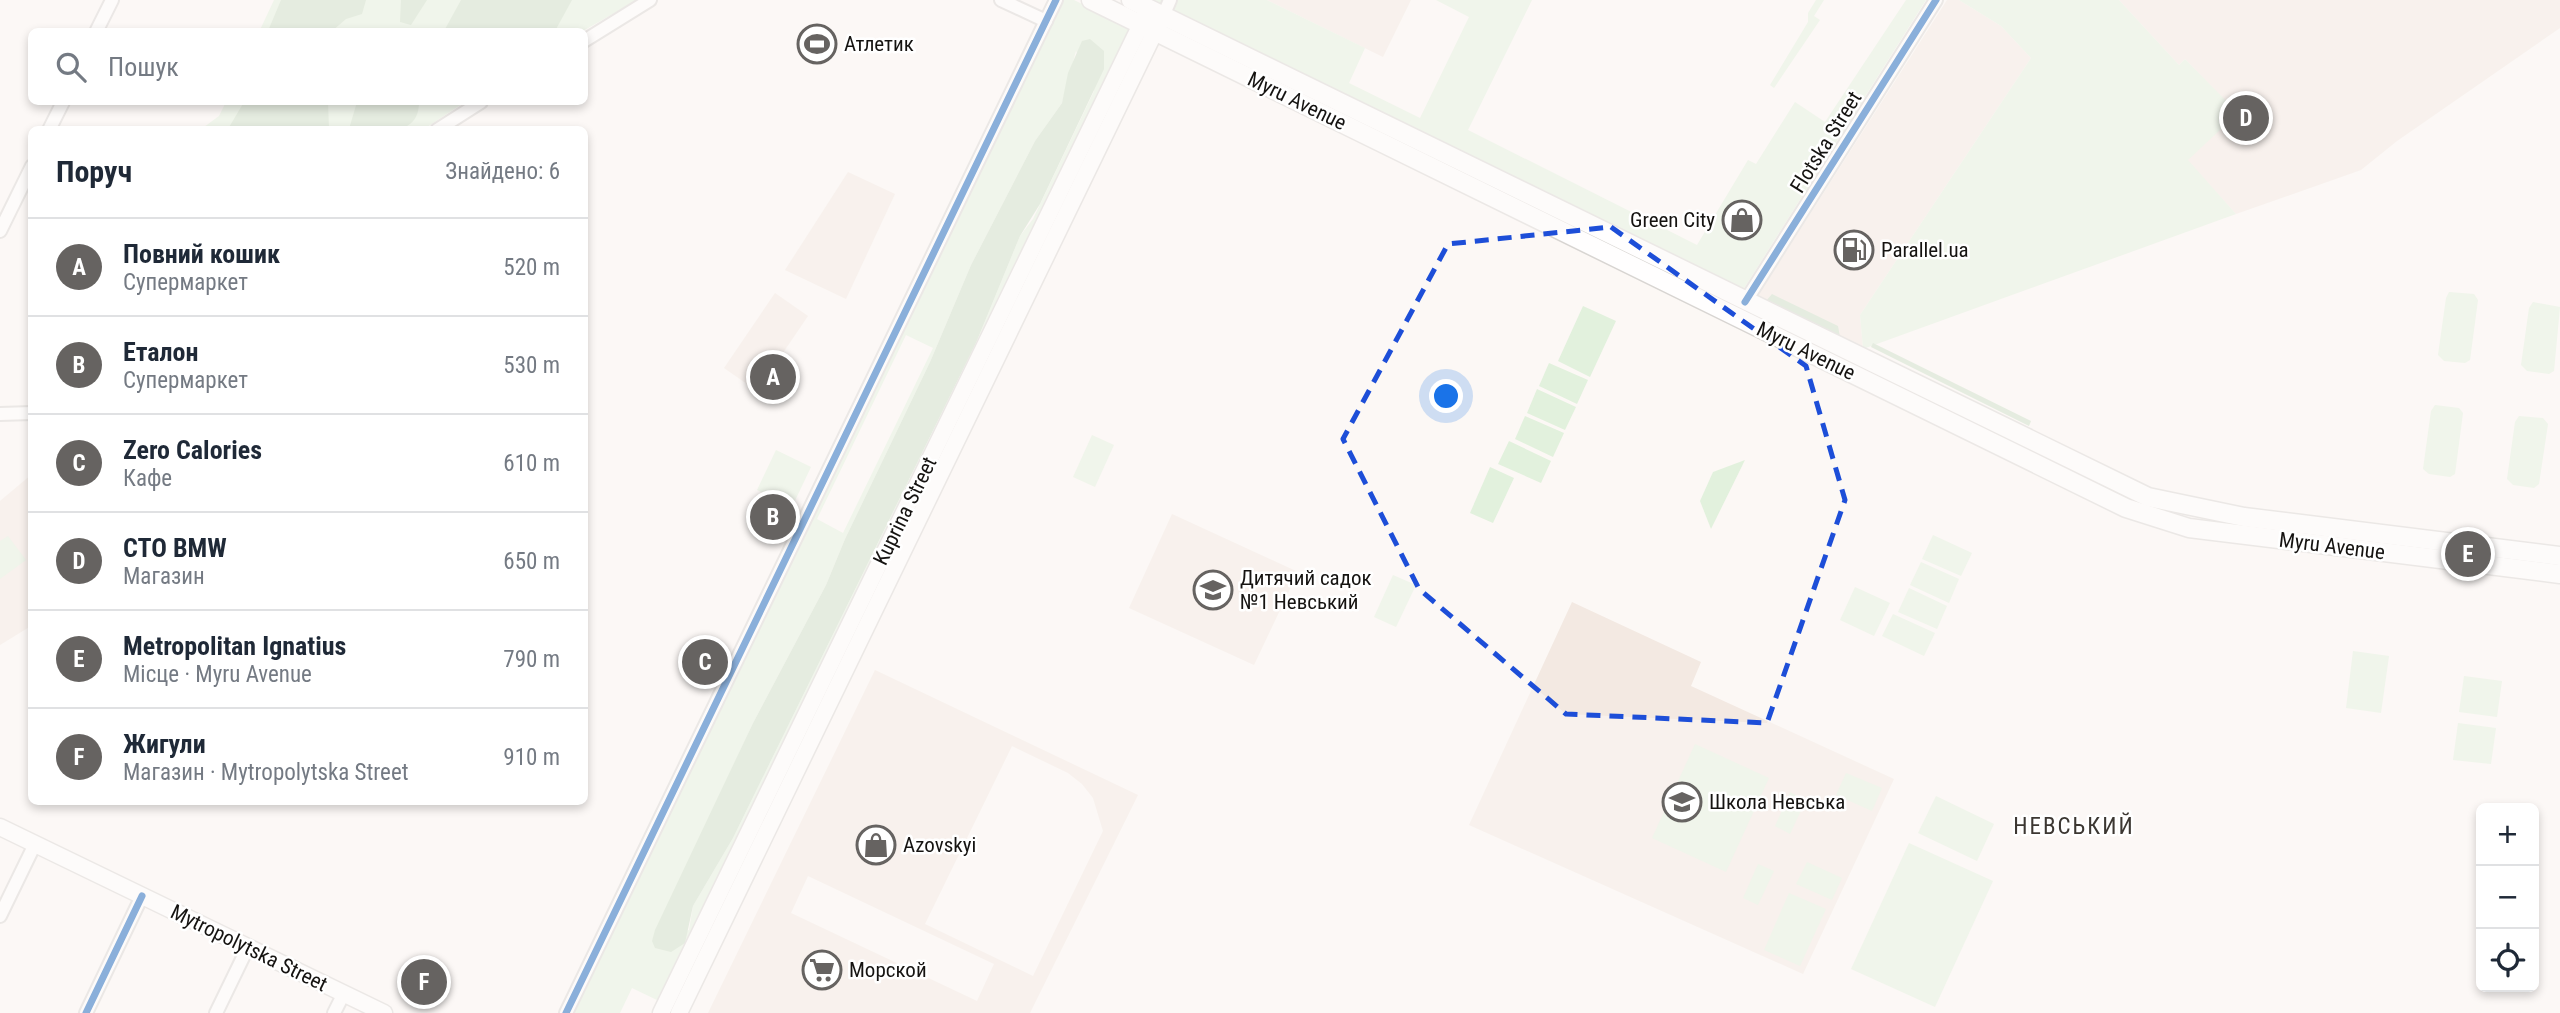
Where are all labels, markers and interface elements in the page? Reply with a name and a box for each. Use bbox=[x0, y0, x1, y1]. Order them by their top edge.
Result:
sports icon: Атлетик bbox=[796, 23, 838, 65]
search box bbox=[28, 28, 588, 105]
place label: Атлетик bbox=[844, 32, 914, 56]
icon: search bbox=[52, 48, 90, 86]
text: Пошук bbox=[108, 52, 179, 82]
street label: Myru Avenue bbox=[1244, 67, 1350, 135]
street label: Flotska Street bbox=[1785, 87, 1867, 197]
pin: D bbox=[2223, 92, 2269, 144]
text: Поруч bbox=[56, 154, 132, 189]
text: Знайдено: 6 bbox=[445, 158, 560, 185]
shop icon: Green City bbox=[1721, 199, 1763, 241]
place label: Green City bbox=[1630, 208, 1715, 232]
fuel station icon: Parallel.ua bbox=[1833, 229, 1875, 271]
place label: Parallel.ua bbox=[1881, 238, 1969, 262]
text: Повний кошик bbox=[123, 239, 280, 269]
text: A bbox=[72, 254, 86, 281]
text: 520 m bbox=[503, 254, 560, 281]
text: Супермаркет bbox=[123, 269, 248, 296]
street label: Myru Avenue bbox=[1753, 317, 1859, 385]
text: Еталон bbox=[123, 337, 199, 367]
pin: A bbox=[750, 351, 796, 403]
text: B bbox=[73, 352, 85, 379]
text: 530 m bbox=[503, 352, 560, 379]
text: Супермаркет bbox=[123, 367, 248, 394]
your location bbox=[1429, 379, 1463, 413]
text: Zero Calories bbox=[123, 435, 262, 465]
text: C bbox=[72, 450, 86, 477]
text: 610 m bbox=[503, 450, 560, 477]
street label: Kuprina Street bbox=[869, 453, 941, 569]
text: Кафе bbox=[123, 465, 172, 492]
pin: B bbox=[750, 491, 796, 543]
street label: Myru Avenue bbox=[2278, 528, 2386, 564]
pin: E bbox=[2445, 528, 2491, 580]
text: СТО BMW bbox=[123, 533, 227, 563]
text: D bbox=[73, 548, 86, 575]
text: 650 m bbox=[503, 548, 560, 575]
text: Магазин bbox=[123, 563, 205, 590]
place label: Дитячий садок №1 Невський bbox=[1240, 566, 1372, 614]
school or university icon: Дитячий садок №1 Невський bbox=[1192, 569, 1234, 611]
text: Metropolitan Ignatius bbox=[123, 631, 346, 661]
pin: C bbox=[682, 636, 728, 688]
text: E bbox=[73, 646, 85, 673]
text: 790 m bbox=[503, 646, 560, 673]
text: Місце · Myru Avenue bbox=[123, 661, 312, 688]
text: Жигули bbox=[123, 729, 206, 759]
text: F bbox=[74, 744, 84, 771]
text: 910 m bbox=[503, 744, 560, 771]
text: Магазин · Mytropolytska Street bbox=[123, 759, 409, 786]
school or university icon: Школа Невська bbox=[1661, 781, 1703, 823]
place label: Школа Невська bbox=[1709, 790, 1845, 814]
map controls bbox=[2476, 803, 2539, 992]
button: + bbox=[2476, 803, 2539, 866]
district label: НЕВСЬКИЙ bbox=[2013, 812, 2135, 840]
shop icon: Azovskyi bbox=[855, 824, 897, 866]
place label: Azovskyi bbox=[903, 833, 976, 857]
button: − bbox=[2476, 866, 2539, 929]
street label: Mytropolytska Street bbox=[167, 900, 331, 996]
button: locate bbox=[2476, 929, 2539, 992]
supermarket icon: Морской bbox=[801, 949, 843, 991]
pin: F bbox=[401, 956, 447, 1008]
place label: Морской bbox=[849, 958, 927, 982]

